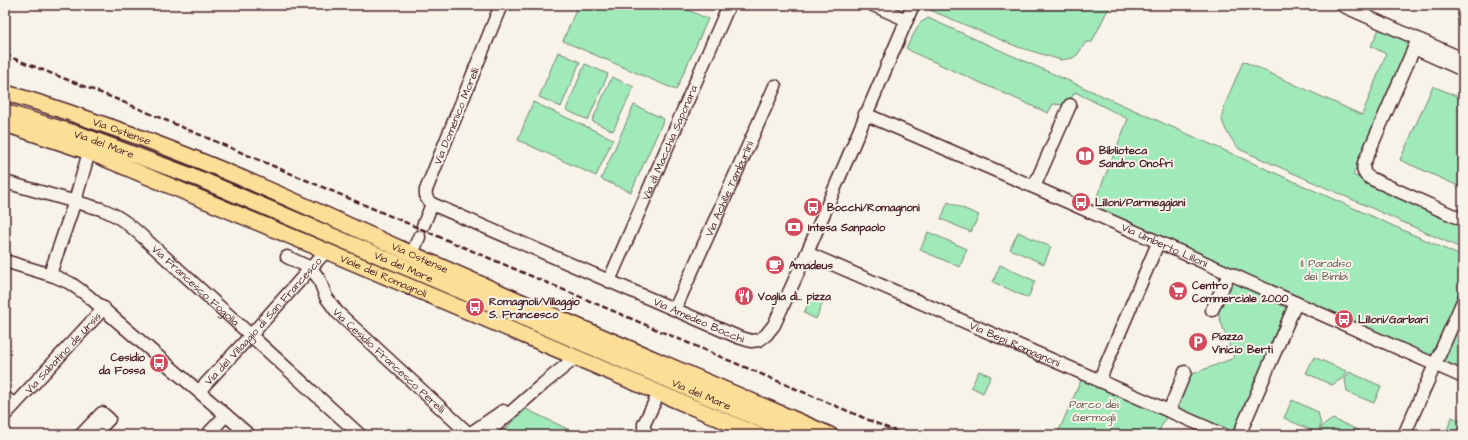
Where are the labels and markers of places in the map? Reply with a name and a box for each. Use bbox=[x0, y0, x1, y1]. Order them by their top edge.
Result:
place label: Biblioteca Sandro Onofri bbox=[1098, 143, 1173, 171]
library icon: Biblioteca Sandro Onofri bbox=[1074, 145, 1096, 167]
bus stop icon: Lilloni/Parmeggiani bbox=[1070, 191, 1092, 213]
place label: Lilloni/Parmeggiani bbox=[1095, 195, 1185, 212]
bus stop icon: Bocchi/Romagnoni bbox=[802, 196, 824, 218]
place label: Bocchi/Romagnoni bbox=[827, 200, 920, 217]
bank icon: Intesa Sanpaolo bbox=[783, 216, 805, 238]
place label: Intesa Sanpaolo bbox=[808, 220, 886, 236]
cafe icon: Amadeus bbox=[764, 254, 786, 276]
place label: Amadeus bbox=[789, 258, 833, 273]
place label: Centro Commerciale 2000 bbox=[1192, 278, 1289, 306]
supermarket icon: Centro Commerciale 2000 bbox=[1167, 280, 1189, 302]
restaurant icon: Voglia di… pizza bbox=[733, 285, 755, 307]
place label: Voglia di… pizza bbox=[757, 289, 831, 306]
place label: Romagnoli/Villaggio S. Francesco bbox=[488, 294, 581, 322]
bus stop icon: Romagnoli/Villaggio S. Francesco bbox=[464, 296, 486, 318]
bus stop icon: Lilloni/Garbari bbox=[1333, 308, 1355, 330]
place label: Lilloni/Garbari bbox=[1358, 312, 1428, 327]
place label: Piazza Vinicio Berti bbox=[1211, 329, 1273, 357]
parking icon: Piazza Vinicio Berti bbox=[1187, 331, 1209, 353]
place label: Cesidio da Fossa bbox=[98, 350, 146, 378]
bus stop icon: Cesidio da Fossa bbox=[148, 352, 170, 374]

